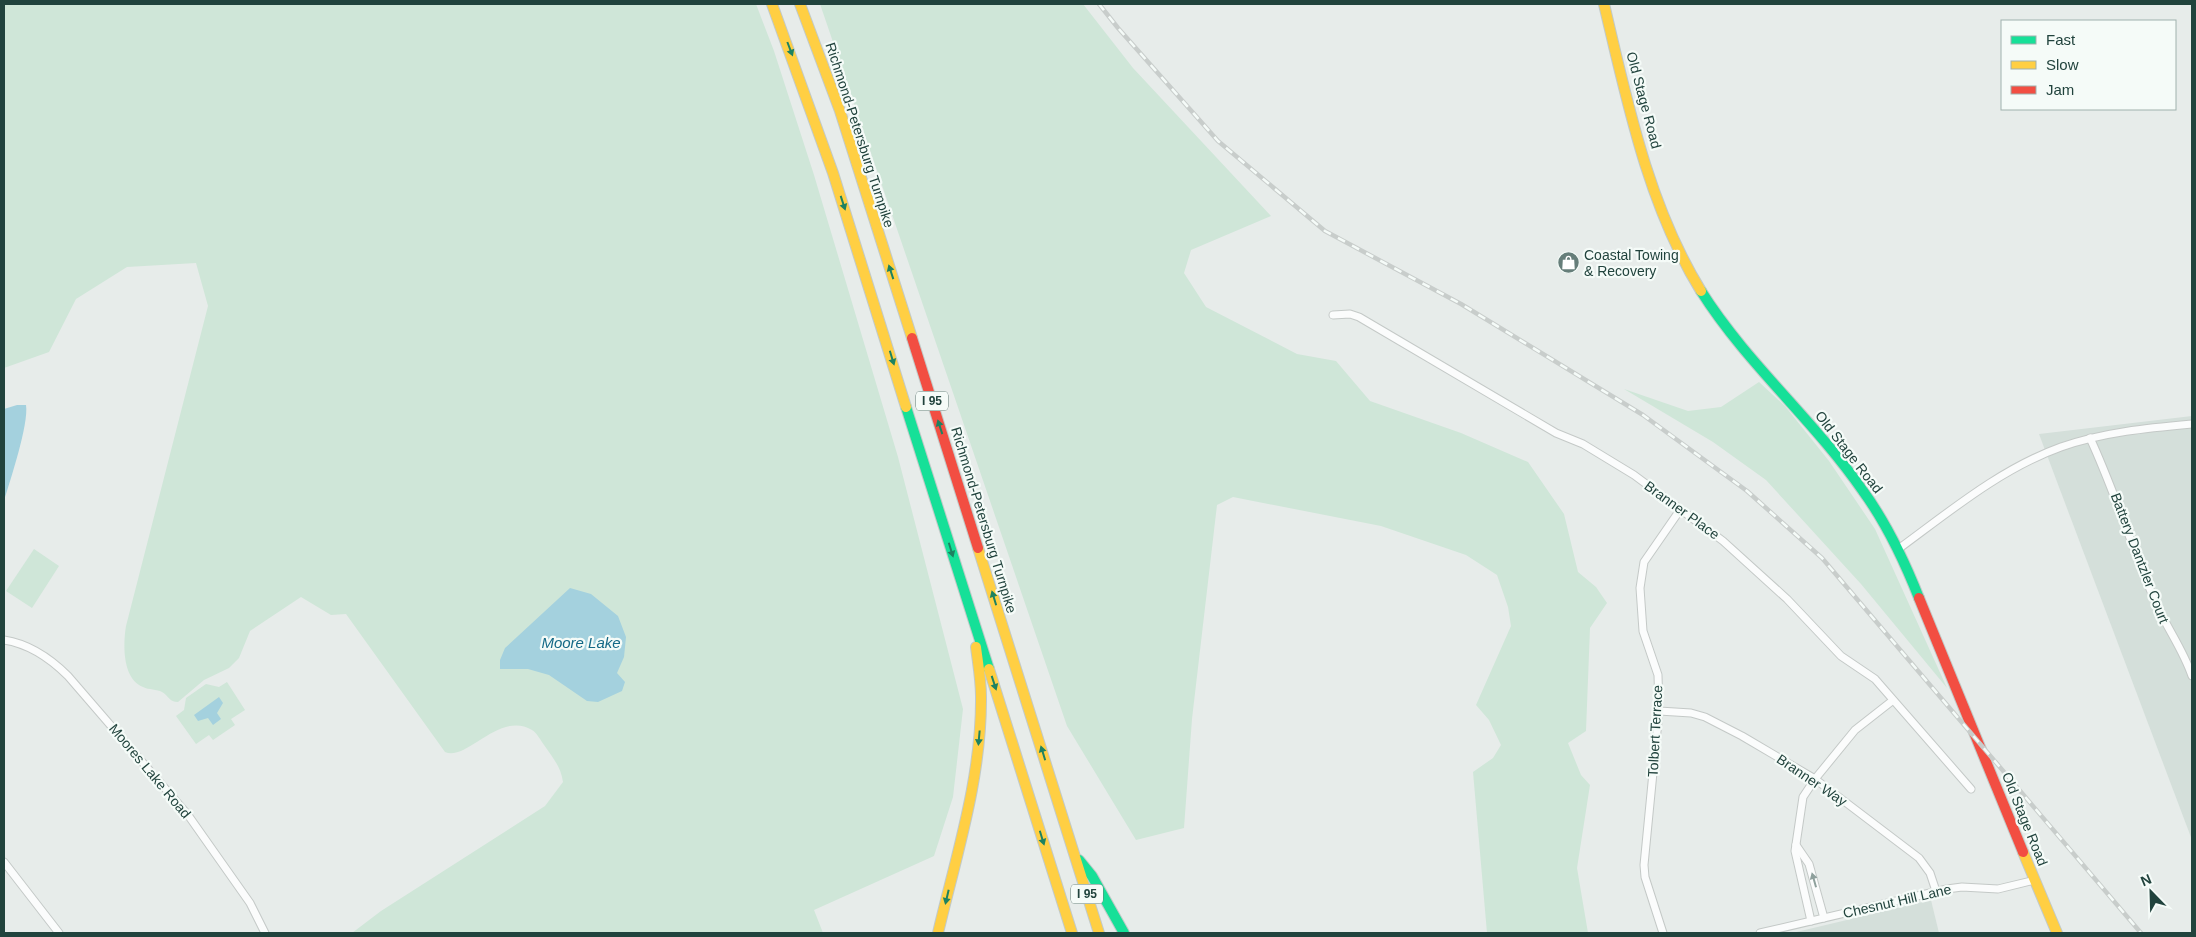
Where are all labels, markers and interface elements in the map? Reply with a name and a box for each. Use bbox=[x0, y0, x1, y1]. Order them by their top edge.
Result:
legend bbox=[2001, 20, 2176, 110]
text: Fast bbox=[2046, 31, 2076, 48]
street label: Richmond-Petersburg Turnpike bbox=[822, 40, 898, 230]
one-way arrow bbox=[786, 42, 794, 57]
street label: Old Stage Road bbox=[1623, 50, 1665, 150]
text: Slow bbox=[2046, 56, 2079, 73]
text: Jam bbox=[2046, 81, 2074, 98]
one-way arrow bbox=[839, 196, 847, 211]
place label: Coastal Towing & Recovery bbox=[1584, 247, 1679, 279]
shop icon: Coastal Towing & Recovery bbox=[1556, 251, 1580, 275]
one-way arrow bbox=[887, 264, 895, 279]
one-way arrow bbox=[888, 350, 896, 365]
road number: I 95 bbox=[916, 392, 948, 411]
street label: Old Stage Road bbox=[1812, 408, 1886, 496]
one-way arrow bbox=[936, 419, 944, 434]
street label: Richmond-Petersburg Turnpike bbox=[948, 425, 1020, 615]
street label: Branner Place bbox=[1641, 477, 1723, 543]
street label: Battery Dantzler Court bbox=[2108, 490, 2172, 626]
one-way arrow bbox=[948, 542, 956, 557]
one-way arrow bbox=[990, 591, 997, 606]
water label: Moore Lake bbox=[541, 634, 621, 651]
one-way arrow bbox=[990, 676, 998, 691]
street label: Tolbert Terrace bbox=[1645, 684, 1665, 778]
street label: Moores Lake Road bbox=[106, 721, 194, 821]
one-way arrow bbox=[975, 730, 983, 746]
one-way arrow bbox=[1039, 746, 1047, 761]
street label: Branner Way bbox=[1774, 751, 1850, 809]
street label: Old Stage Road bbox=[1999, 770, 2051, 868]
one-way arrow bbox=[1038, 831, 1046, 846]
north arrow bbox=[2126, 867, 2176, 917]
text: N bbox=[2138, 871, 2154, 889]
one-way arrow bbox=[1809, 872, 1817, 887]
street label: Chesnut Hill Lane bbox=[1841, 881, 1953, 921]
road number: I 95 bbox=[1071, 884, 1103, 904]
one-way arrow bbox=[942, 890, 950, 906]

